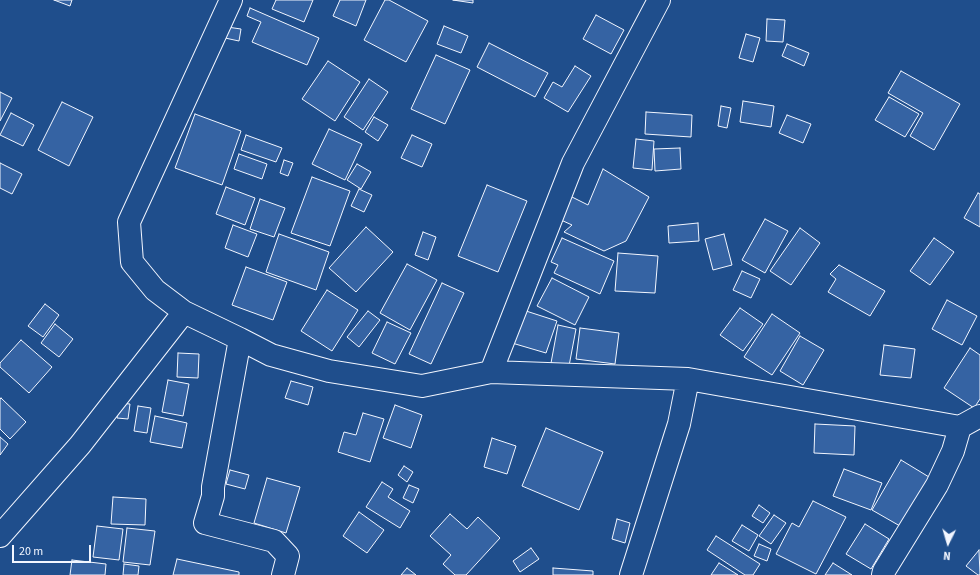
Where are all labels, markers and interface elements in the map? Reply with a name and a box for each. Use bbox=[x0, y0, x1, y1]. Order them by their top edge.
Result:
north arrow bbox=[928, 523, 968, 563]
scale bar bbox=[14, 537, 93, 563]
text: 20 m bbox=[19, 543, 43, 560]
text: N bbox=[943, 548, 951, 563]

